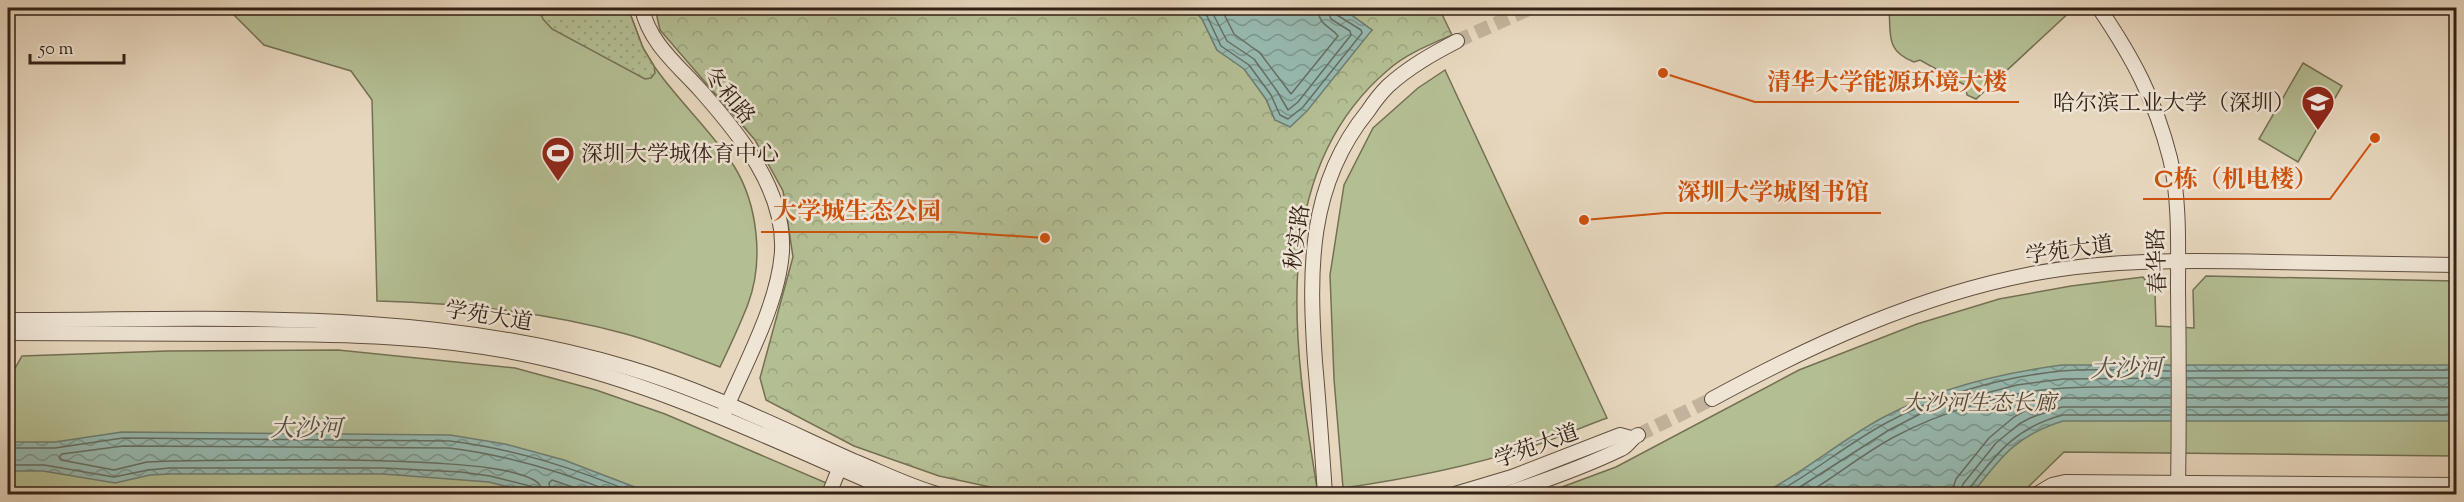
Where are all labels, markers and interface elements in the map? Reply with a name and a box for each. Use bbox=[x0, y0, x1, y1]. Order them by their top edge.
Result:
scale bar bbox=[30, 27, 124, 65]
text: 50 m bbox=[38, 37, 74, 63]
callout: 清华大学能源环境大楼 bbox=[1755, 60, 2019, 102]
street label: 冬和路 bbox=[694, 61, 761, 132]
text: 清华大学能源环境大楼 bbox=[1767, 67, 2007, 101]
school or university icon: 哈尔滨工业大学（深圳） bbox=[2300, 84, 2336, 131]
place label: 哈尔滨工业大学（深圳） bbox=[2053, 89, 2295, 121]
sports icon: 深圳大学城体育中心 bbox=[540, 135, 576, 182]
place label: 深圳大学城体育中心 bbox=[581, 140, 779, 172]
callout: C栋（机电楼） bbox=[2143, 157, 2330, 199]
text: C栋（机电楼） bbox=[2154, 164, 2318, 198]
callout: 深圳大学城图书馆 bbox=[1665, 171, 1881, 213]
text: 深圳大学城图书馆 bbox=[1677, 177, 1869, 211]
callout: 大学城生态公园 bbox=[761, 190, 953, 232]
text: 大学城生态公园 bbox=[773, 196, 941, 230]
street label: 秋实路 bbox=[1279, 203, 1319, 272]
street label: 春华路 bbox=[2142, 227, 2176, 294]
street label: 学苑大道 bbox=[2024, 230, 2115, 274]
street label: 学苑大道 bbox=[443, 295, 534, 341]
water label: 大沙河 bbox=[2090, 352, 2166, 388]
park label: 大沙河生态长廊 bbox=[1902, 389, 2059, 421]
water label: 大沙河 bbox=[270, 413, 346, 447]
street label: 学苑大道 bbox=[1490, 418, 1584, 478]

